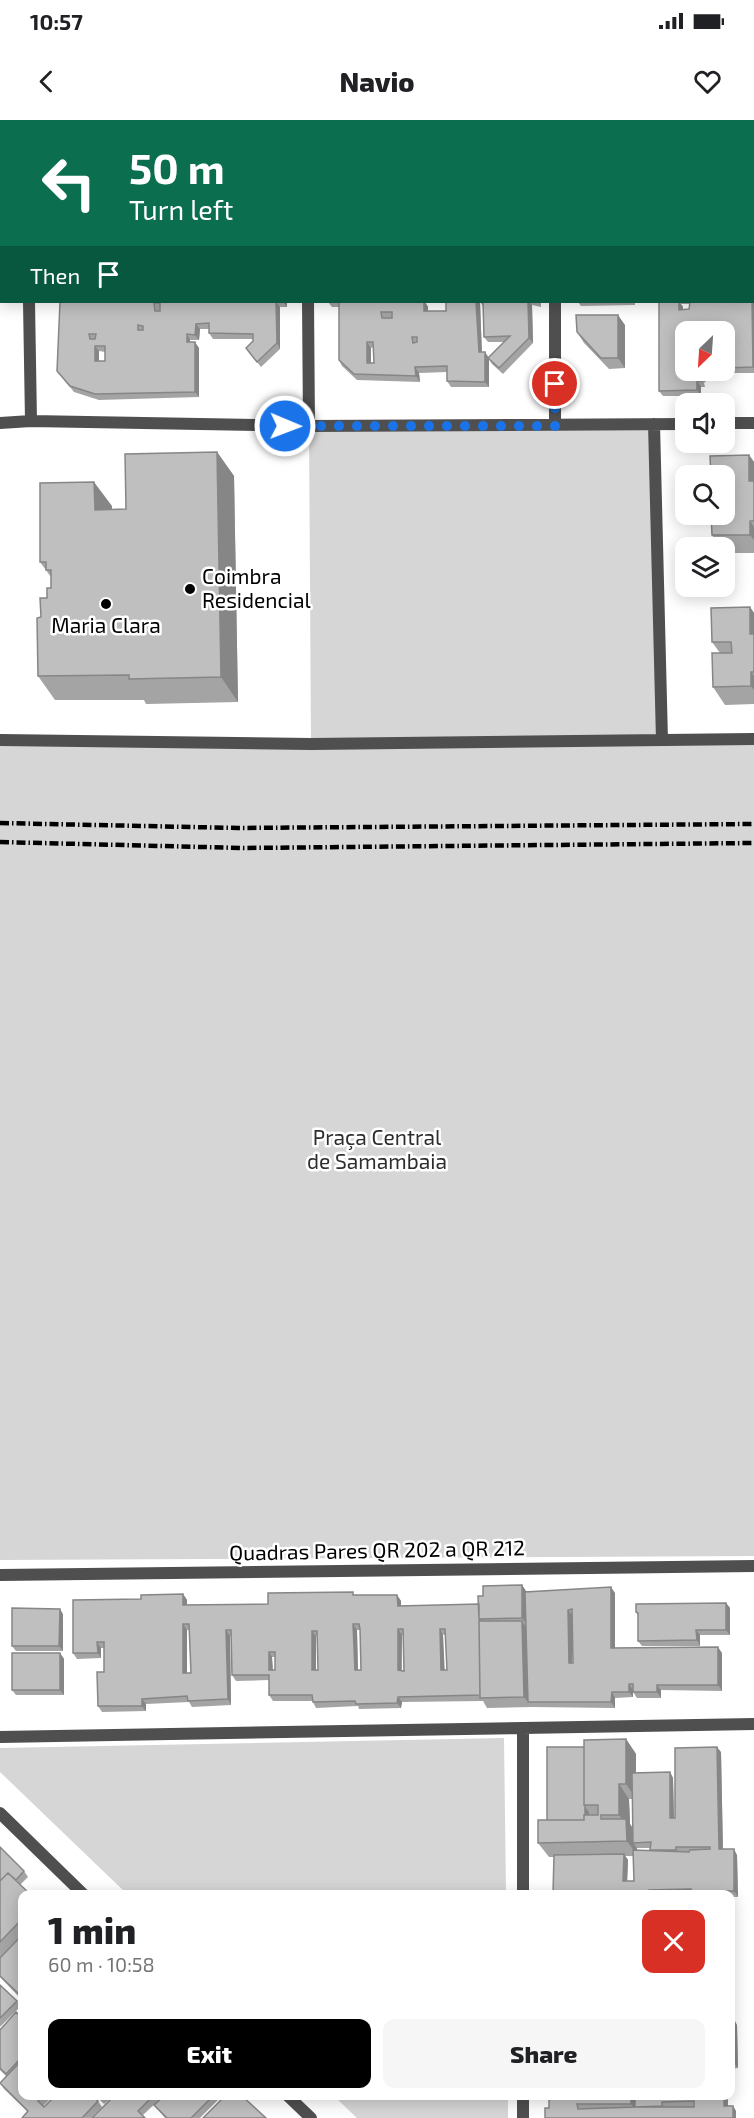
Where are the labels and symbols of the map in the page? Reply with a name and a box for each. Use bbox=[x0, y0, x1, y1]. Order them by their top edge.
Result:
north arrow bbox=[675, 321, 735, 381]
pin bbox=[529, 358, 580, 409]
position arrow bbox=[253, 394, 317, 458]
place label: Coimbra Residencial bbox=[202, 563, 312, 612]
marker: Coimbra Residencial bbox=[183, 582, 197, 596]
marker: Maria Clara bbox=[99, 597, 113, 611]
place label: Maria Clara bbox=[51, 612, 161, 637]
park label: Praça Central de Samambaia bbox=[307, 1124, 447, 1173]
street label: Quadras Pares QR 202 a QR 212 bbox=[229, 1534, 525, 1566]

